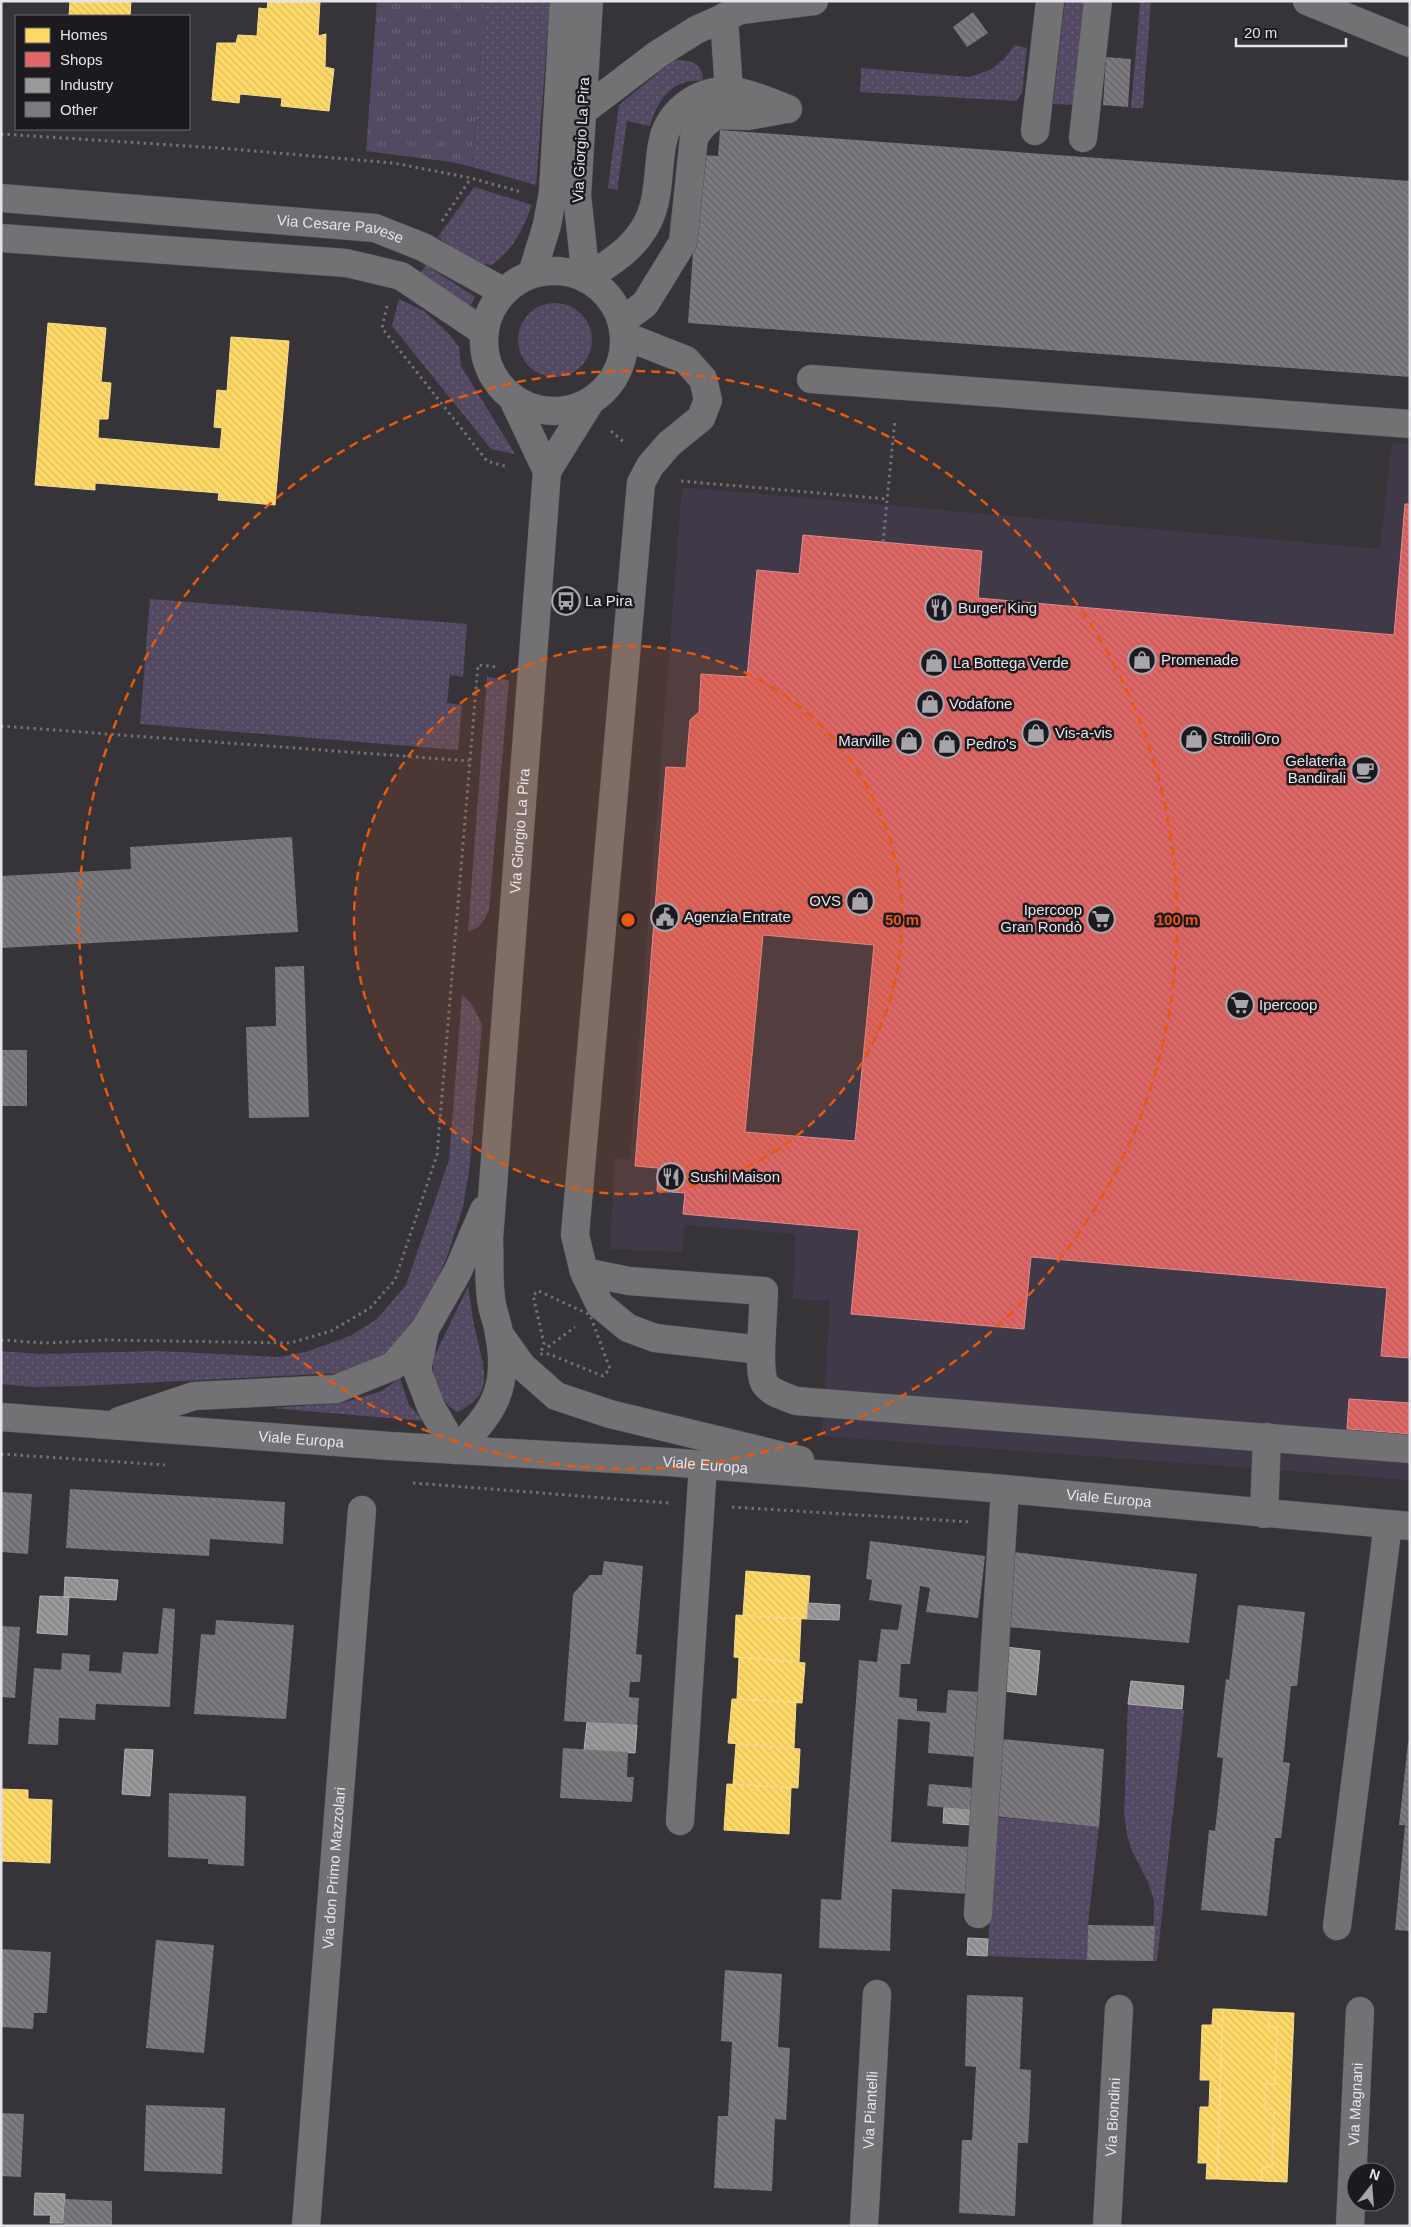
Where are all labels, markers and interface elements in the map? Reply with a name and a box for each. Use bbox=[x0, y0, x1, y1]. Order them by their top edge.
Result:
legend bbox=[15, 15, 190, 130]
scale bar bbox=[1236, 15, 1346, 47]
text: 20 m bbox=[1244, 24, 1277, 41]
text: Homes bbox=[60, 26, 108, 43]
text: Shops bbox=[60, 51, 103, 68]
text: Industry bbox=[60, 76, 114, 93]
street label: Via Giorgio La Pira bbox=[569, 76, 592, 203]
text: Other bbox=[60, 101, 98, 118]
street label: Via Cesare Pavese bbox=[276, 211, 406, 246]
bus stop icon: La Pira bbox=[551, 586, 581, 616]
place label: La Pira bbox=[585, 592, 633, 609]
restaurant icon: Burger King bbox=[924, 593, 954, 623]
place label: Burger King bbox=[958, 599, 1037, 616]
shop icon: Promenade bbox=[1127, 645, 1157, 675]
shop icon: La Bottega Verde bbox=[919, 648, 949, 678]
place label: Promenade bbox=[1161, 651, 1239, 668]
place label: La Bottega Verde bbox=[953, 654, 1069, 671]
shop icon: Vodafone bbox=[915, 689, 945, 719]
place label: Vodafone bbox=[949, 695, 1012, 712]
shop icon: Vis-a-vis bbox=[1021, 718, 1051, 748]
place label: Vis-a-vis bbox=[1055, 724, 1112, 741]
shop icon: Stroili Oro bbox=[1179, 724, 1209, 754]
shop icon: Marville bbox=[894, 726, 924, 756]
shop icon: Pedro's bbox=[932, 729, 962, 759]
place label: Stroili Oro bbox=[1213, 730, 1280, 747]
place label: Marville bbox=[838, 732, 890, 749]
place label: Pedro's bbox=[966, 735, 1016, 752]
place label: Gelateria Bandirali bbox=[1285, 752, 1347, 786]
cafe icon: Gelateria Bandirali bbox=[1350, 755, 1380, 785]
street label: Via Giorgio La Pira bbox=[506, 767, 533, 894]
shop icon: OVS bbox=[845, 886, 875, 916]
place label: OVS bbox=[809, 892, 841, 909]
place label: Ipercoop Gran Rondò bbox=[1000, 901, 1082, 935]
public building icon: Agenzia Entrate bbox=[650, 902, 680, 932]
supermarket icon: Ipercoop Gran Rondò bbox=[1086, 904, 1116, 934]
place label: Agenzia Entrate bbox=[684, 908, 791, 925]
centre of rings bbox=[619, 911, 637, 929]
text: 50 m bbox=[885, 911, 919, 928]
text: 100 m bbox=[1156, 911, 1198, 928]
supermarket icon: Ipercoop bbox=[1225, 990, 1255, 1020]
place label: Ipercoop bbox=[1259, 996, 1317, 1013]
restaurant icon: Sushi Maison bbox=[656, 1162, 686, 1192]
place label: Sushi Maison bbox=[690, 1168, 780, 1185]
street label: Viale Europa bbox=[258, 1427, 345, 1451]
street label: Viale Europa bbox=[662, 1453, 749, 1476]
street label: Viale Europa bbox=[1066, 1486, 1153, 1510]
street label: Via don Primo Mazzolari bbox=[319, 1786, 348, 1950]
street label: Via Magnani bbox=[1345, 2062, 1366, 2146]
street label: Via Piantelli bbox=[859, 2071, 881, 2150]
street label: Via Biondini bbox=[1102, 2077, 1123, 2157]
north arrow bbox=[1346, 2162, 1396, 2212]
text: N bbox=[1368, 2165, 1382, 2184]

